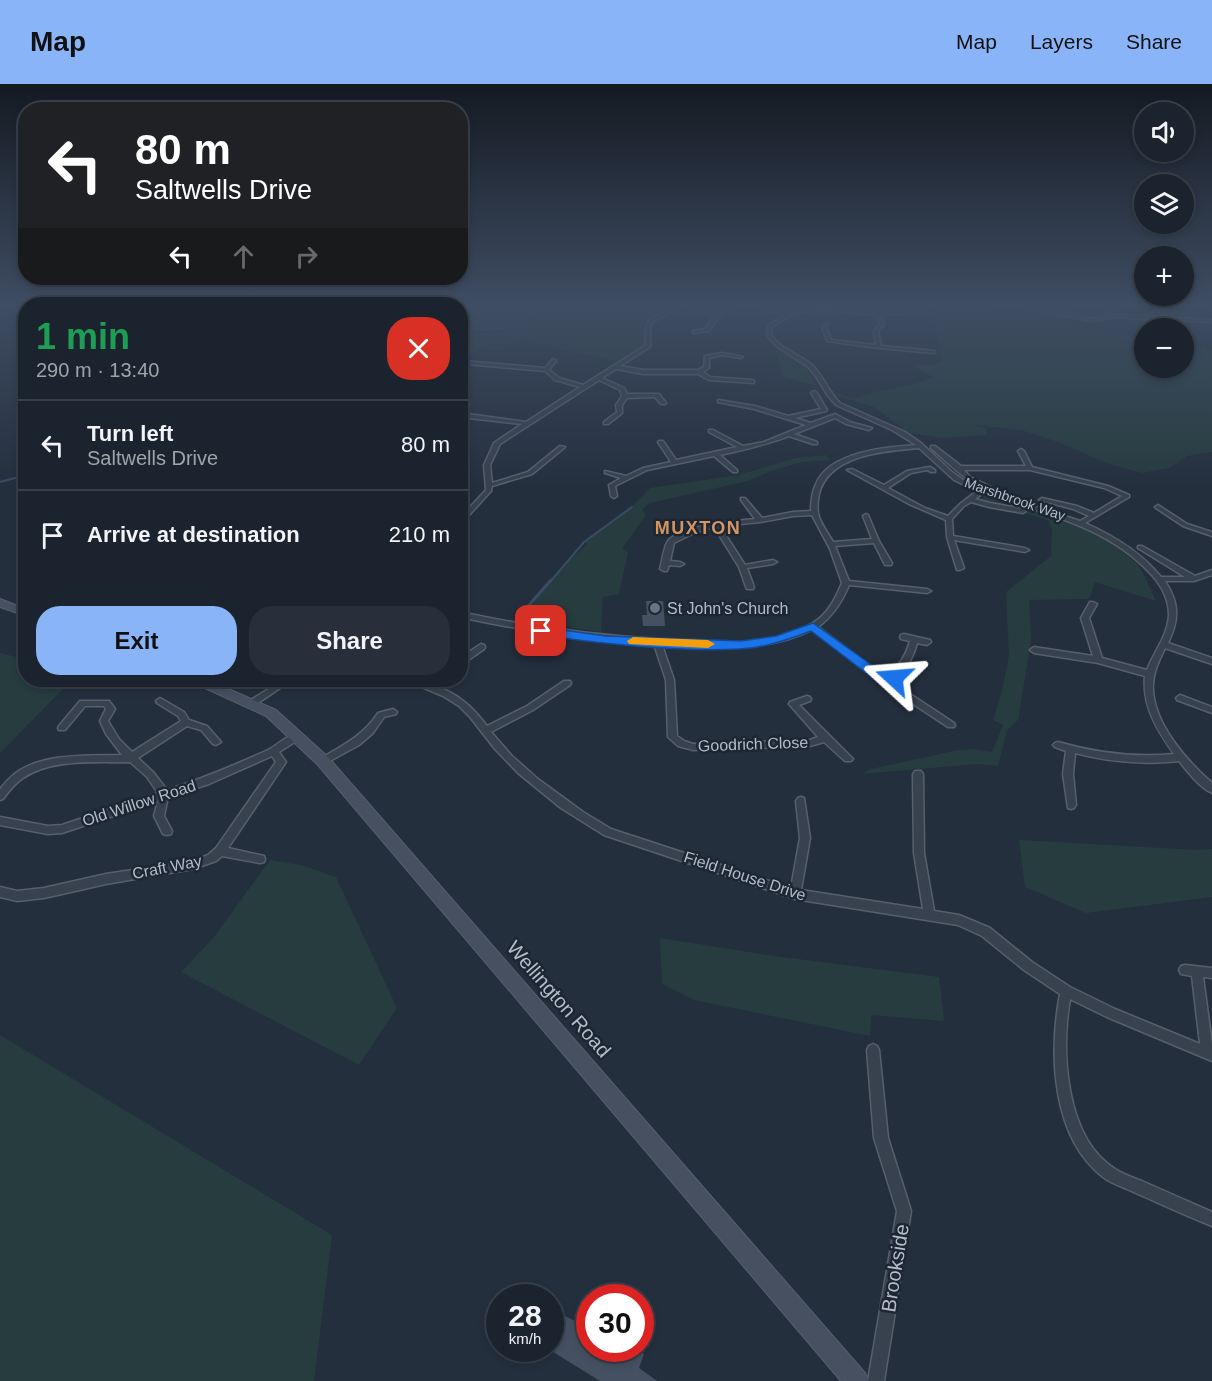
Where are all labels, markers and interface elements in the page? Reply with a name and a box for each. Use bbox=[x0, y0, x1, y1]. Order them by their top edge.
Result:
text: Map bbox=[30, 26, 86, 57]
text: Map bbox=[956, 30, 997, 53]
text: Layers bbox=[1030, 30, 1093, 53]
text: Share bbox=[1126, 30, 1182, 53]
map controls bbox=[1134, 102, 1194, 378]
button: sound bbox=[1134, 102, 1194, 162]
icon: left bbox=[36, 126, 114, 204]
text: 80 m bbox=[135, 126, 231, 173]
button: layers bbox=[1134, 174, 1194, 234]
text: Saltwells Drive bbox=[135, 175, 312, 205]
icon: left bbox=[164, 240, 197, 273]
icon: ahead bbox=[227, 240, 260, 273]
icon: right bbox=[290, 240, 323, 273]
button: + bbox=[1134, 246, 1194, 306]
text: 1 min bbox=[36, 316, 130, 357]
button: close bbox=[387, 317, 450, 380]
button: − bbox=[1134, 318, 1194, 378]
text: 290 m · 13:40 bbox=[36, 359, 159, 381]
text: Turn left bbox=[87, 421, 173, 446]
icon: left bbox=[36, 429, 69, 462]
text: 80 m bbox=[401, 432, 450, 457]
text: Saltwells Drive bbox=[87, 447, 218, 469]
street label: Marshbrook Way bbox=[963, 474, 1067, 524]
district label: MUXTON bbox=[655, 518, 741, 538]
icon: arrive bbox=[36, 519, 69, 552]
text: Arrive at destination bbox=[87, 522, 300, 547]
text: 210 m bbox=[389, 522, 450, 547]
place label: St John's Church bbox=[667, 600, 788, 617]
marker: St John's Church bbox=[648, 601, 662, 615]
pin bbox=[515, 605, 566, 656]
button: Exit bbox=[36, 606, 237, 675]
button: Share bbox=[249, 606, 450, 675]
icon: arrive bbox=[524, 614, 557, 647]
position arrow bbox=[862, 646, 926, 710]
street label: Goodrich Close bbox=[698, 734, 808, 754]
street label: Old Willow Road bbox=[80, 777, 198, 829]
street label: Field House Drive bbox=[682, 848, 808, 904]
street label: Craft Way bbox=[131, 852, 203, 882]
street label: Wellington Road bbox=[503, 937, 615, 1061]
street label: Brookside bbox=[877, 1222, 913, 1314]
speed limit sign: 30 bbox=[576, 1284, 654, 1362]
text: 28 bbox=[508, 1299, 542, 1332]
text: km/h bbox=[509, 1330, 541, 1347]

